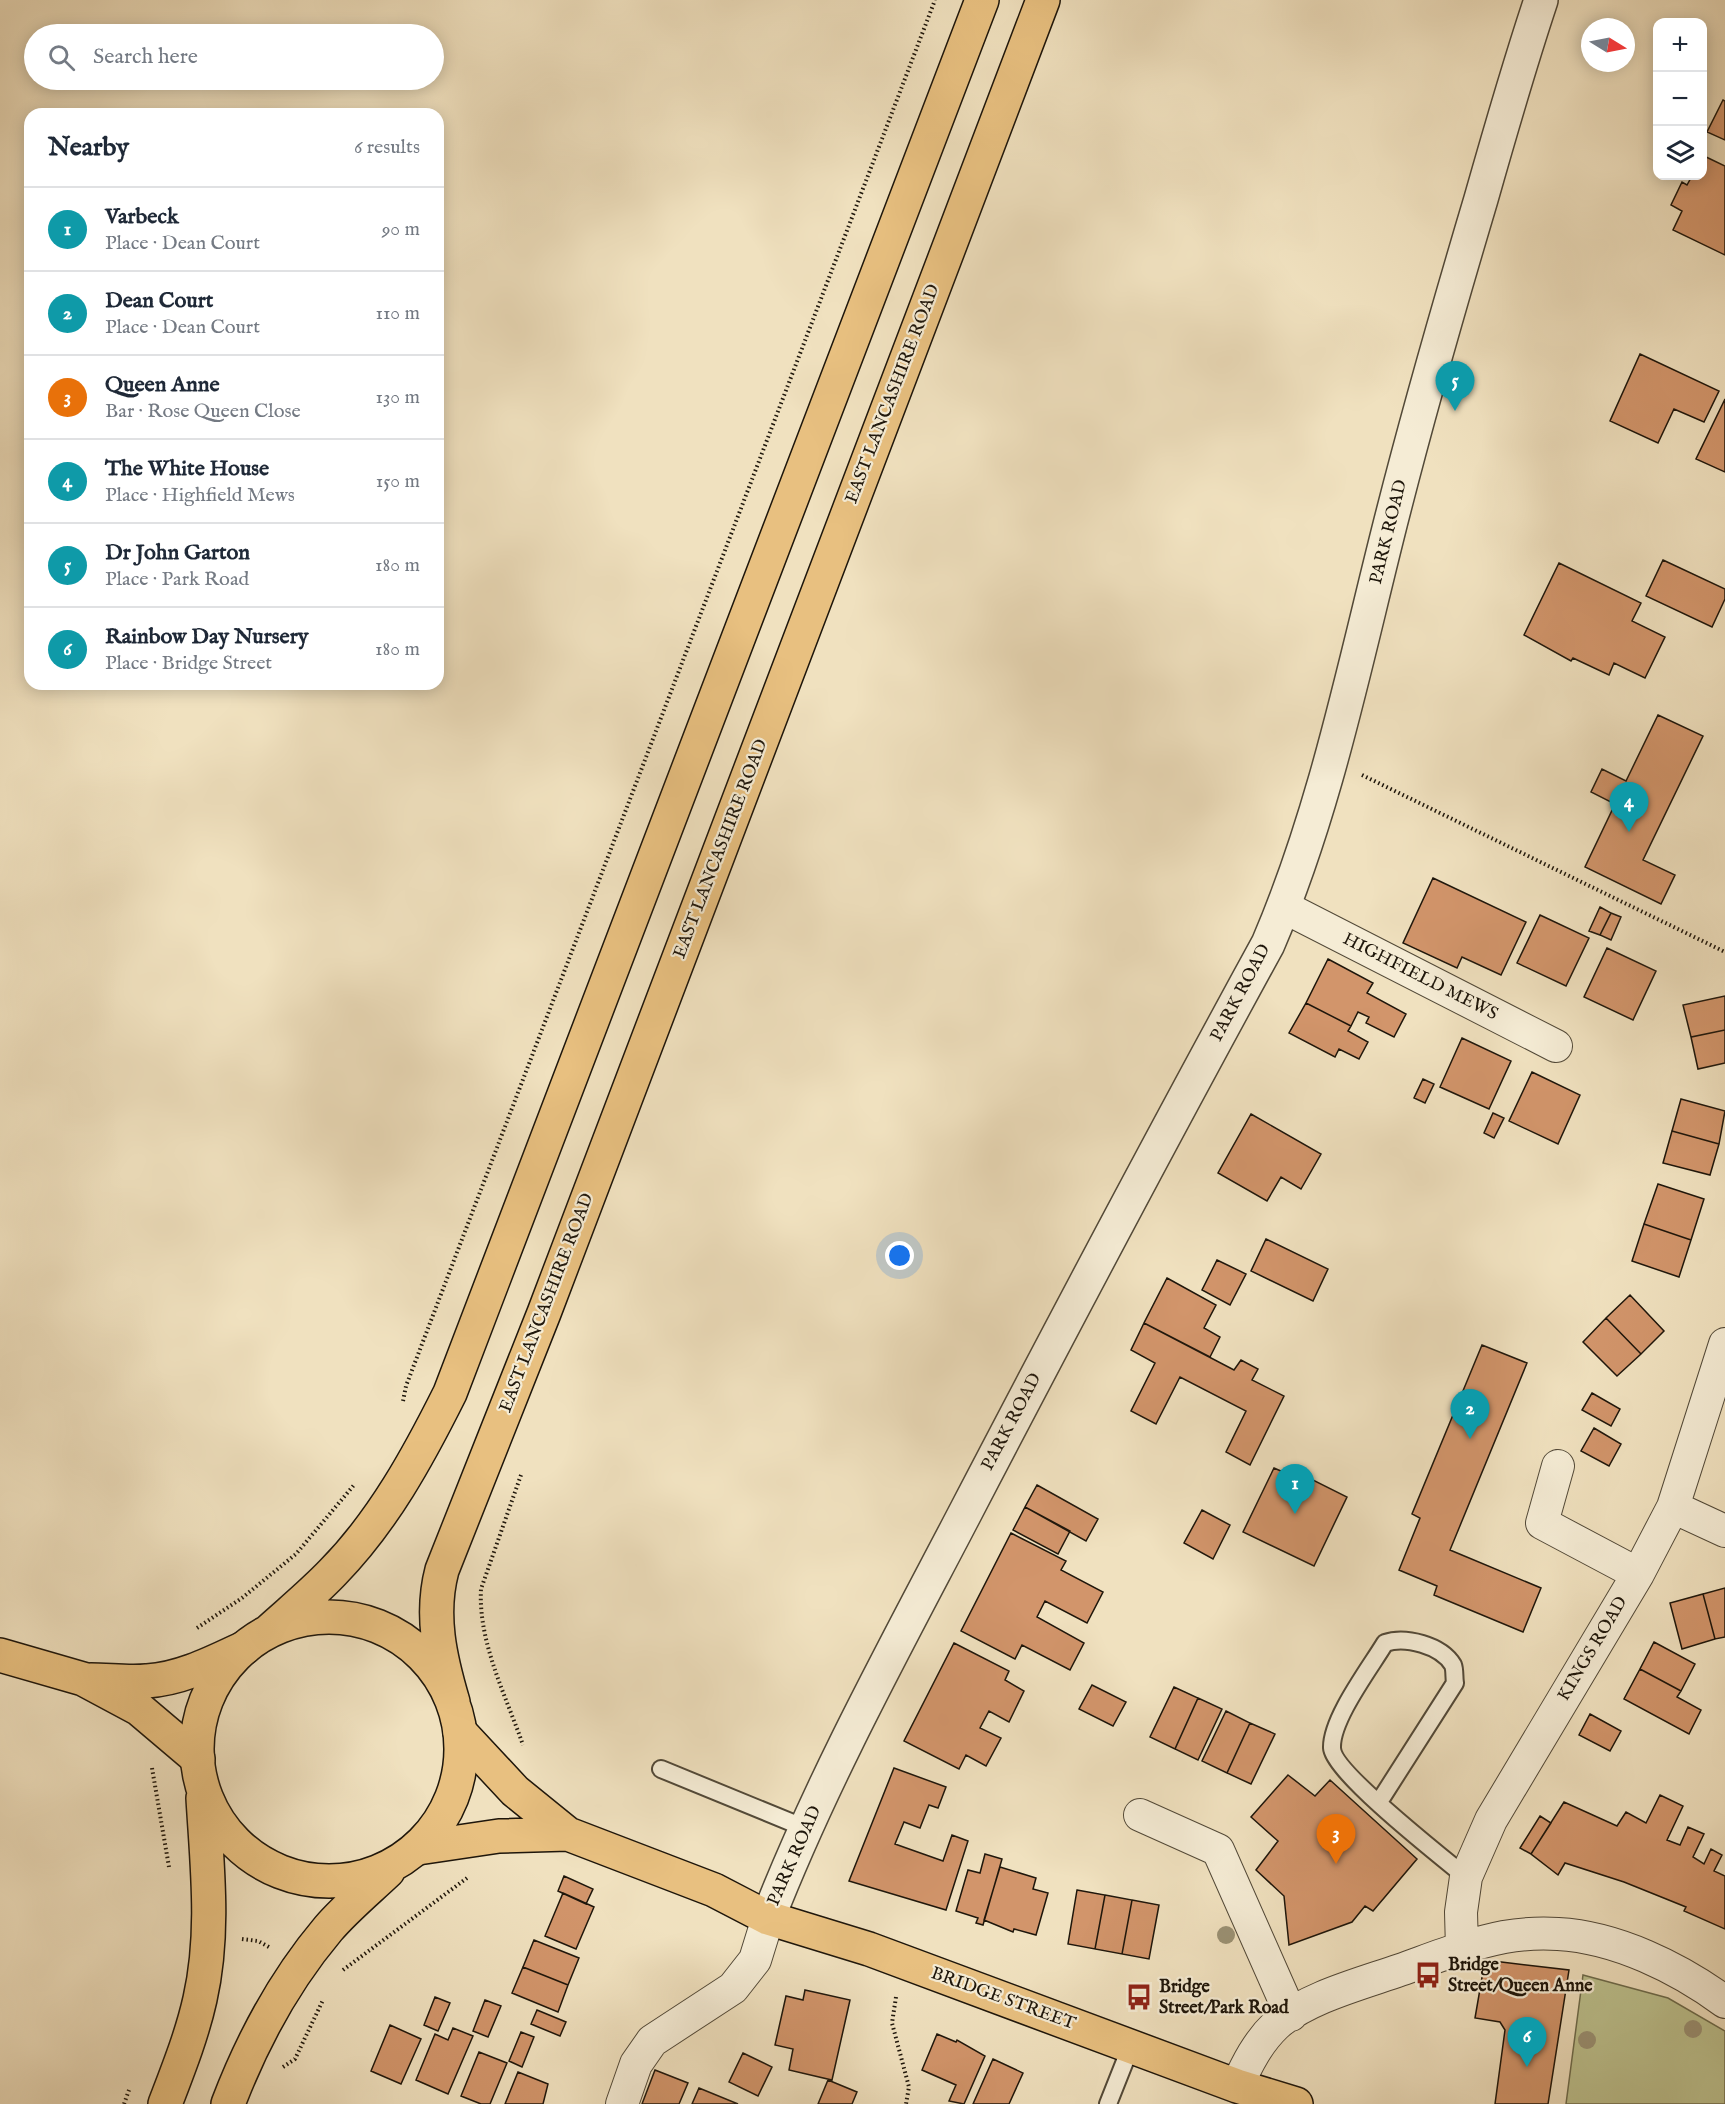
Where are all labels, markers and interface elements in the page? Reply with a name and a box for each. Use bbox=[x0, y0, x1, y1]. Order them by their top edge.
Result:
north arrow bbox=[1581, 18, 1635, 72]
map controls bbox=[1653, 18, 1707, 180]
button: + bbox=[1653, 18, 1707, 72]
search box bbox=[24, 24, 444, 90]
icon: search bbox=[45, 41, 78, 74]
text: Search here bbox=[93, 43, 198, 71]
button: − bbox=[1653, 72, 1707, 126]
button: layers bbox=[1653, 126, 1707, 180]
text: Nearby bbox=[48, 131, 129, 164]
text: 6 results bbox=[354, 135, 420, 160]
text: Varbeck bbox=[105, 203, 179, 231]
text: 1 bbox=[64, 217, 71, 242]
text: 90 m bbox=[382, 217, 420, 242]
text: Place · Dean Court bbox=[105, 231, 260, 256]
street label: EAST LANCASHIRE ROAD bbox=[840, 281, 946, 507]
text: Dean Court bbox=[105, 287, 213, 315]
text: 2 bbox=[63, 301, 72, 326]
text: 110 m bbox=[376, 301, 420, 326]
text: Place · Dean Court bbox=[105, 315, 260, 340]
pin: 5 bbox=[1436, 362, 1474, 411]
text: Queen Anne bbox=[105, 371, 220, 399]
text: 3 bbox=[64, 385, 71, 410]
text: 130 m bbox=[375, 385, 420, 410]
text: Bar · Rose Queen Close bbox=[105, 399, 301, 424]
text: The White House bbox=[105, 455, 269, 483]
text: 4 bbox=[63, 469, 72, 494]
text: 150 m bbox=[376, 469, 420, 494]
street label: PARK ROAD bbox=[1365, 477, 1413, 587]
text: Place · Highfield Mews bbox=[105, 483, 295, 508]
text: Dr John Garton bbox=[105, 539, 250, 567]
text: 5 bbox=[64, 553, 71, 578]
text: 180 m bbox=[375, 553, 420, 578]
text: Place · Park Road bbox=[105, 567, 249, 592]
text: Rainbow Day Nursery bbox=[105, 623, 309, 651]
text: 6 bbox=[63, 637, 72, 662]
text: 180 m bbox=[375, 637, 420, 662]
text: Place · Bridge Street bbox=[105, 651, 272, 676]
street label: EAST LANCASHIRE ROAD bbox=[668, 736, 774, 962]
pin: 4 bbox=[1610, 782, 1648, 832]
street label: HIGHFIELD MEWS bbox=[1339, 928, 1501, 1026]
street label: PARK ROAD bbox=[1206, 940, 1276, 1046]
street label: EAST LANCASHIRE ROAD bbox=[494, 1190, 600, 1416]
your location bbox=[885, 1241, 914, 1270]
street label: PARK ROAD bbox=[977, 1369, 1047, 1475]
pin: 2 bbox=[1450, 1390, 1490, 1439]
pin: 1 bbox=[1276, 1464, 1314, 1514]
street label: KINGS ROAD bbox=[1553, 1592, 1633, 1706]
street label: PARK ROAD bbox=[763, 1802, 827, 1910]
pin: 3 bbox=[1316, 1814, 1356, 1864]
place label: Bridge Street/Queen Anne bbox=[1448, 1954, 1593, 1998]
bus stop icon: Bridge Street/Queen Anne bbox=[1413, 1960, 1443, 1990]
street label: BRIDGE STREET bbox=[928, 1962, 1078, 2036]
place label: Bridge Street/Park Road bbox=[1159, 1976, 1289, 2020]
bus stop icon: Bridge Street/Park Road bbox=[1124, 1982, 1154, 2012]
pin: 6 bbox=[1508, 2018, 1546, 2067]

